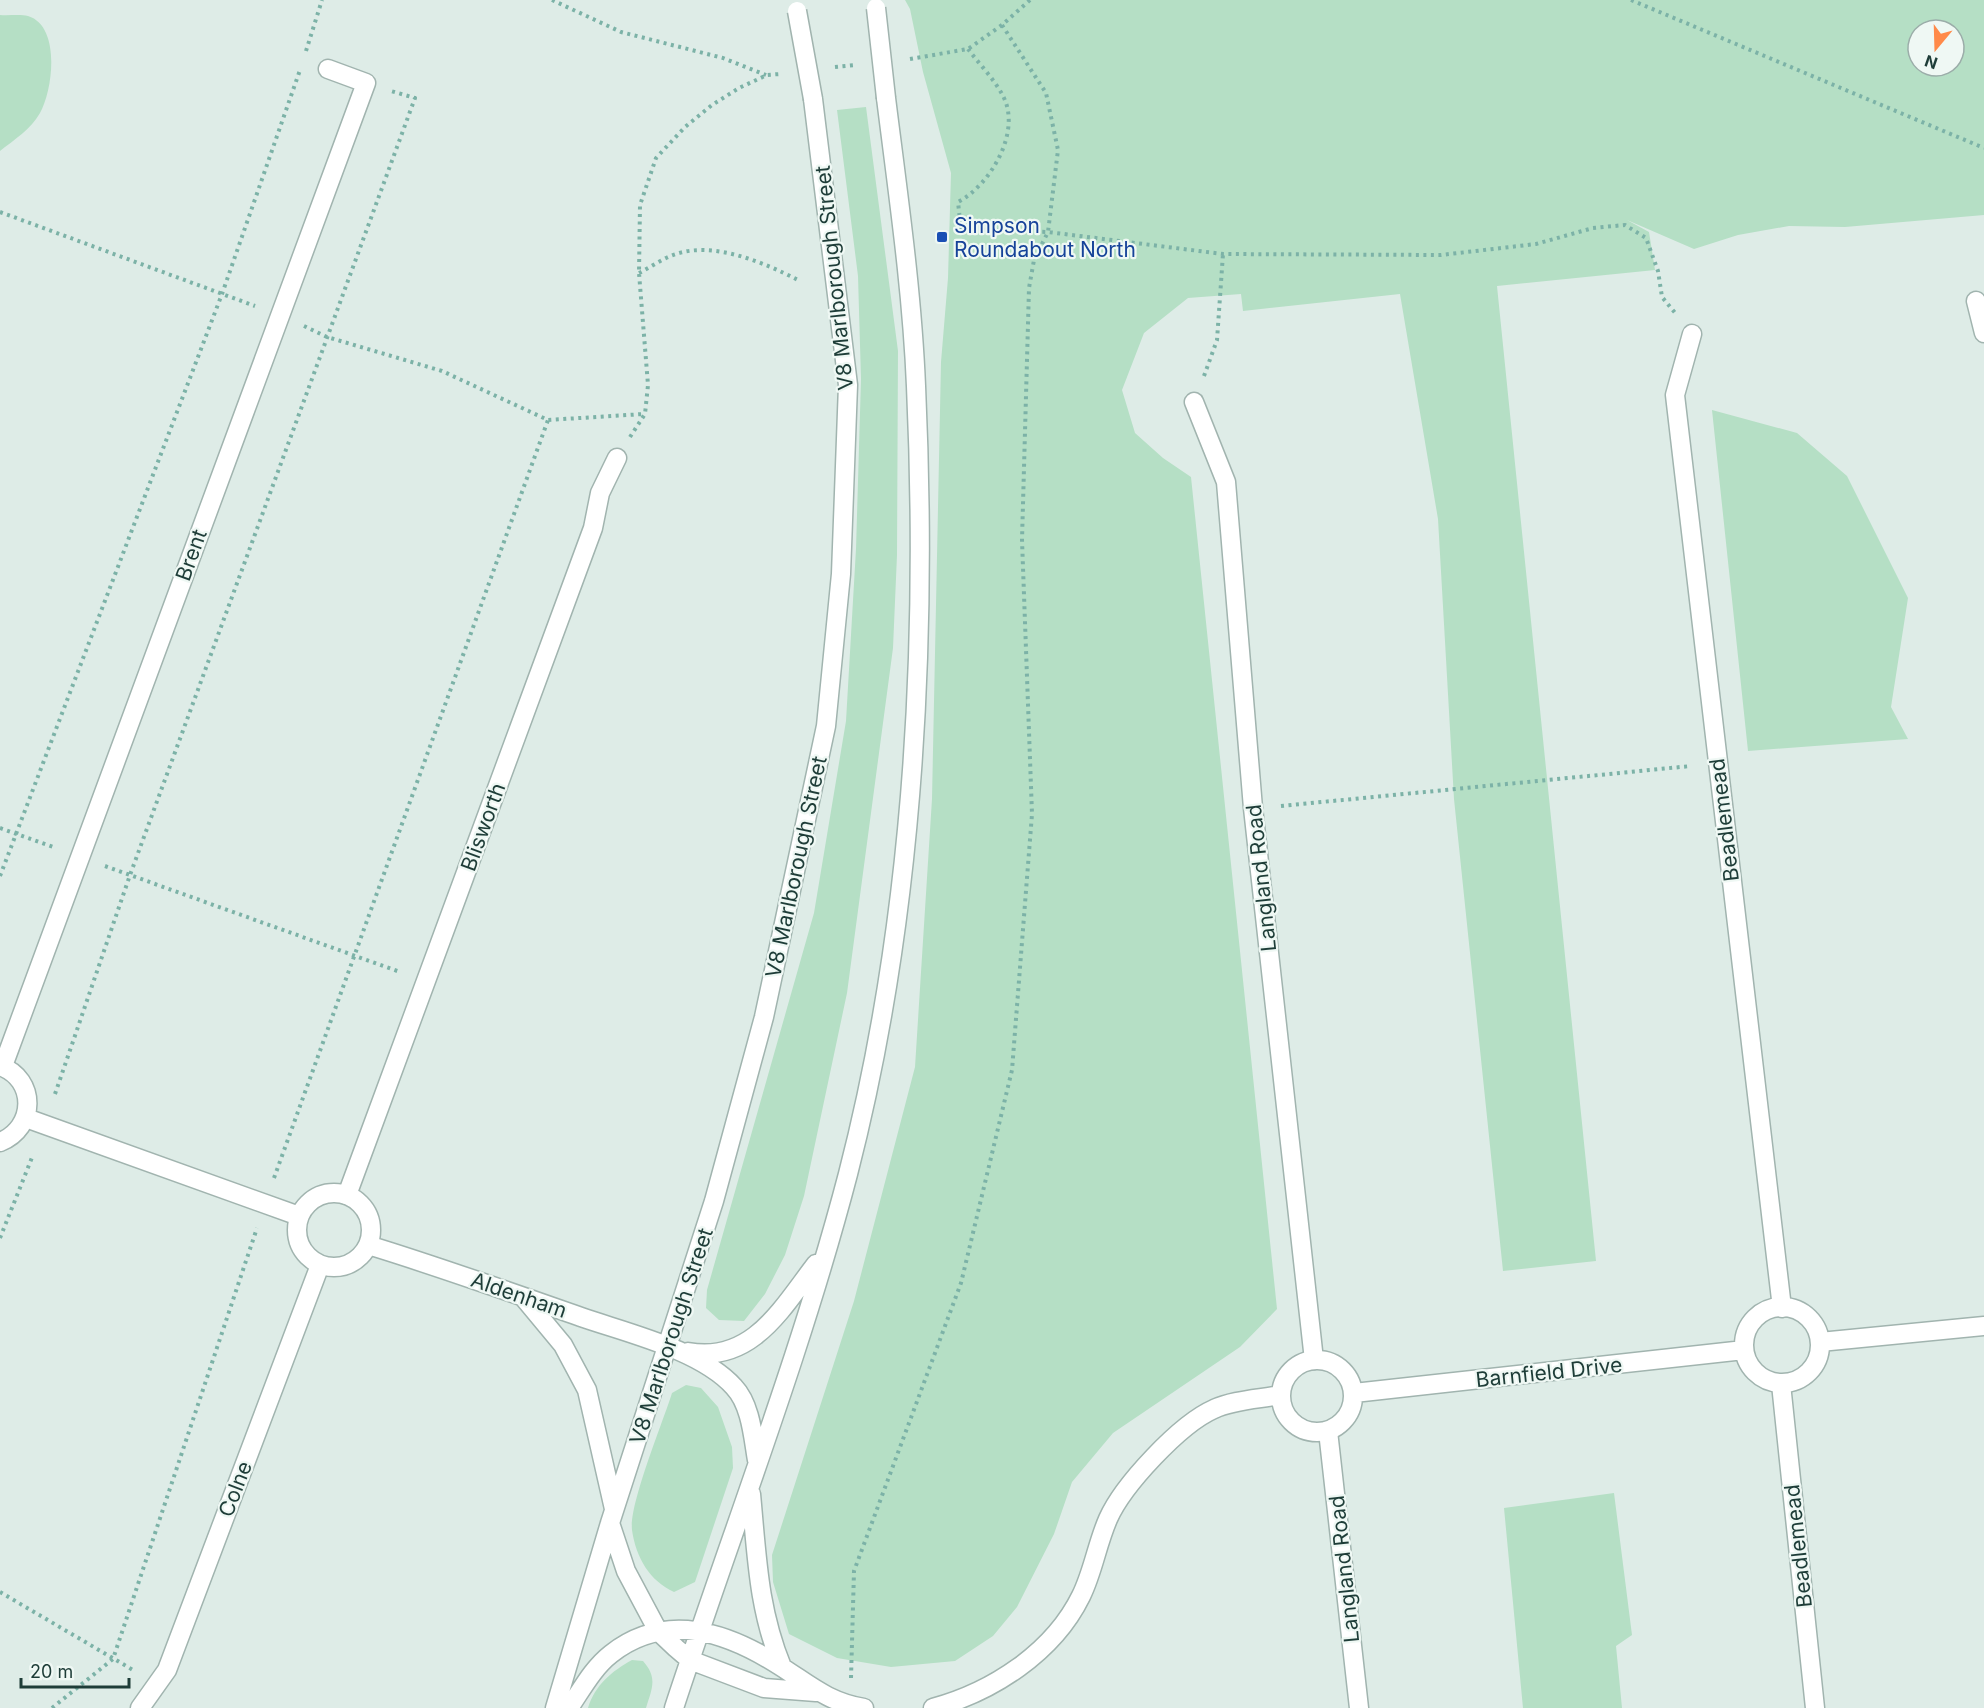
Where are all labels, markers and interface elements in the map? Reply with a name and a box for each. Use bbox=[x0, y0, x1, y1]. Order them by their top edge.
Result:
north arrow bbox=[1906, 18, 1966, 78]
text: N bbox=[1922, 51, 1940, 74]
street label: V8 Marlborough Street bbox=[810, 164, 858, 392]
place label: Simpson Roundabout North bbox=[954, 213, 1136, 262]
marker: Simpson Roundabout North bbox=[935, 230, 949, 244]
street label: Brent bbox=[170, 526, 212, 584]
street label: V8 Marlborough Street bbox=[760, 754, 832, 980]
street label: Beadlemead bbox=[1704, 757, 1744, 883]
street label: Blisworth bbox=[456, 780, 510, 874]
street label: Langland Road bbox=[1241, 803, 1281, 953]
street label: V8 Marlborough Street bbox=[624, 1225, 718, 1447]
street label: Aldenham bbox=[468, 1267, 570, 1323]
street label: Barnfield Drive bbox=[1474, 1352, 1624, 1392]
street label: Colne bbox=[213, 1458, 257, 1520]
street label: Beadlemead bbox=[1779, 1483, 1817, 1609]
street label: Langland Road bbox=[1324, 1494, 1364, 1644]
scale bar bbox=[21, 1651, 129, 1689]
text: 20 m bbox=[30, 1661, 73, 1682]

